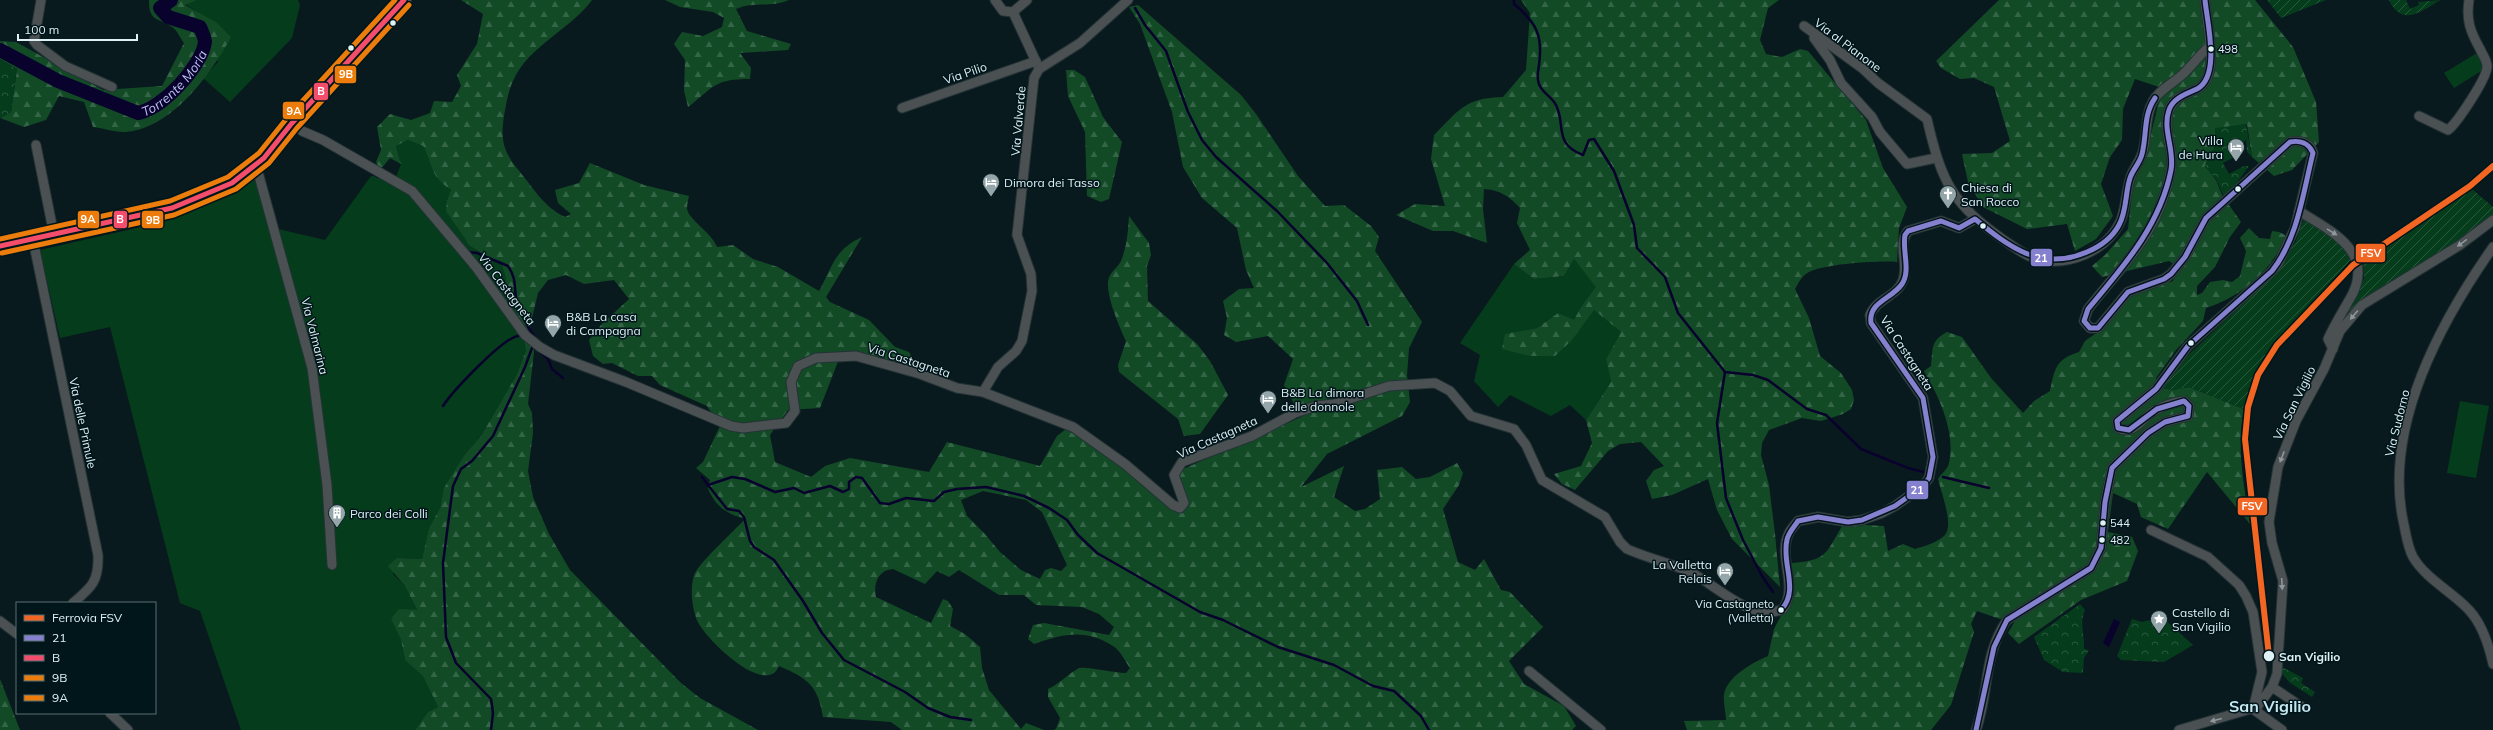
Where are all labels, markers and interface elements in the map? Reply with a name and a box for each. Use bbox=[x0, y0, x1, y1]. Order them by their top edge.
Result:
street label: Via al Pianone bbox=[1812, 15, 1884, 75]
scale bar bbox=[18, 16, 137, 42]
unlabelled marker bbox=[388, 18, 398, 28]
text: 100 m bbox=[24, 22, 59, 37]
place label: 498 bbox=[2218, 42, 2238, 56]
unlabelled marker bbox=[346, 43, 356, 53]
marker: 498 bbox=[2206, 44, 2216, 54]
water label: Torrente Morla bbox=[139, 47, 210, 120]
street label: Via Pilio bbox=[941, 59, 989, 87]
line badge: 9B bbox=[334, 65, 357, 84]
text: 9B bbox=[339, 67, 353, 81]
line badge: B bbox=[313, 82, 329, 101]
text: B bbox=[317, 84, 325, 98]
street label: Via Valverde bbox=[1007, 85, 1029, 157]
line badge: 9A bbox=[282, 101, 305, 120]
text: 9A bbox=[287, 104, 302, 118]
place label: Villa de Hura bbox=[2179, 133, 2223, 162]
hotel icon: Villa de Hura bbox=[2226, 137, 2246, 162]
hotel icon: Dimora dei Tasso bbox=[981, 172, 1001, 197]
place label: Dimora dei Tasso bbox=[1004, 175, 1100, 190]
place label: Chiesa di San Rocco bbox=[1961, 180, 2019, 209]
church icon: Chiesa di San Rocco bbox=[1938, 184, 1958, 209]
unlabelled marker bbox=[2233, 184, 2243, 194]
line badge: 9A bbox=[77, 210, 100, 229]
line badge: B bbox=[113, 210, 128, 229]
line badge: 9B bbox=[141, 210, 164, 229]
text: 9A bbox=[81, 212, 96, 226]
text: B bbox=[116, 212, 124, 226]
text: 9B bbox=[146, 213, 160, 227]
unlabelled marker bbox=[1978, 221, 1988, 231]
one-way arrow bbox=[2326, 228, 2338, 235]
one-way arrow bbox=[2457, 239, 2467, 247]
line badge: FSV bbox=[2355, 243, 2386, 263]
text: FSV bbox=[2361, 246, 2383, 260]
line badge: 21 bbox=[2030, 248, 2053, 267]
street label: Via Castagneta bbox=[475, 250, 539, 328]
text: 21 bbox=[2034, 251, 2048, 265]
street label: Via Valmarina bbox=[298, 296, 332, 376]
place label: B&B La casa di Campagna bbox=[566, 309, 641, 338]
one-way arrow bbox=[2349, 309, 2358, 320]
hotel icon: B&B La casa di Campagna bbox=[543, 313, 563, 338]
street label: Via Castagneta bbox=[1877, 313, 1937, 393]
unlabelled marker bbox=[2186, 338, 2196, 348]
street label: Via Castagneta bbox=[866, 340, 952, 380]
street label: Via San Vigilio bbox=[2270, 363, 2318, 442]
street label: Via delle Primule bbox=[66, 376, 100, 470]
place label: B&B La dimora delle donnole bbox=[1281, 385, 1364, 414]
street label: Via Sudorno bbox=[2381, 388, 2413, 458]
hotel icon: B&B La dimora delle donnole bbox=[1258, 389, 1278, 414]
street label: Via Castagneta bbox=[1175, 413, 1259, 461]
one-way arrow bbox=[2279, 452, 2285, 464]
line badge: 21 bbox=[1906, 480, 1929, 500]
text: 21 bbox=[1910, 483, 1924, 497]
line badge: FSV bbox=[2237, 497, 2268, 516]
text: FSV bbox=[2242, 499, 2264, 513]
building icon: Parco dei Colli bbox=[327, 503, 347, 528]
place label: Parco dei Colli bbox=[350, 506, 428, 521]
place label: 544 bbox=[2110, 516, 2130, 530]
marker: 544 bbox=[2098, 518, 2108, 528]
place label: 482 bbox=[2110, 533, 2130, 547]
marker: 482 bbox=[2097, 535, 2107, 545]
place label: La Valletta Relais bbox=[1653, 557, 1712, 586]
hotel icon: La Valletta Relais bbox=[1715, 561, 1735, 586]
one-way arrow bbox=[2279, 578, 2286, 590]
place label: Via Castagneto (Valletta) bbox=[1695, 597, 1774, 625]
legend bbox=[16, 602, 156, 714]
marker: Via Castagneto (Valletta) bbox=[1776, 605, 1786, 615]
place label: Castello di San Vigilio bbox=[2172, 605, 2231, 634]
place icon: Castello di San Vigilio bbox=[2149, 609, 2169, 634]
text: Ferrovia FSV bbox=[52, 610, 123, 625]
text: 21 bbox=[52, 630, 66, 645]
marker: San Vigilio bbox=[2262, 649, 2276, 663]
place label: San Vigilio bbox=[2279, 649, 2340, 664]
text: B bbox=[52, 650, 60, 665]
text: 9B bbox=[52, 670, 67, 685]
text: 9A bbox=[52, 690, 68, 705]
district label: San Vigilio bbox=[2229, 696, 2311, 716]
one-way arrow bbox=[2210, 717, 2222, 723]

